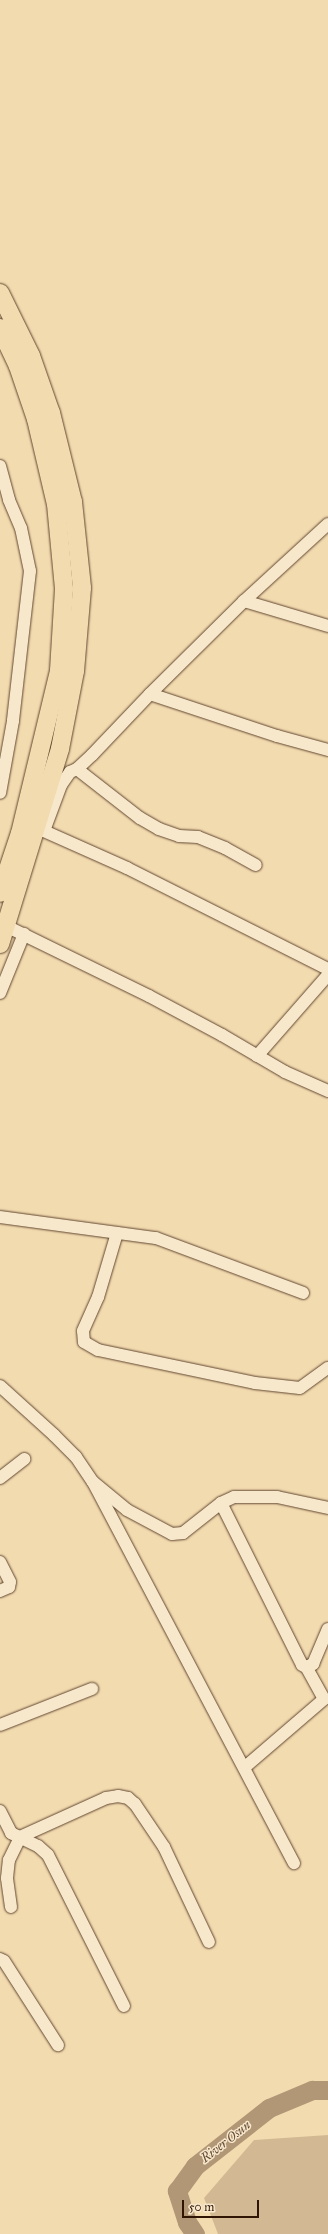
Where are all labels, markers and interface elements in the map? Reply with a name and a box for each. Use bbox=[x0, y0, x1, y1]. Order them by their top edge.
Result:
water label: River Osun bbox=[198, 2118, 254, 2166]
scale bar bbox=[184, 2192, 261, 2218]
text: 50 m bbox=[189, 2200, 214, 2214]

